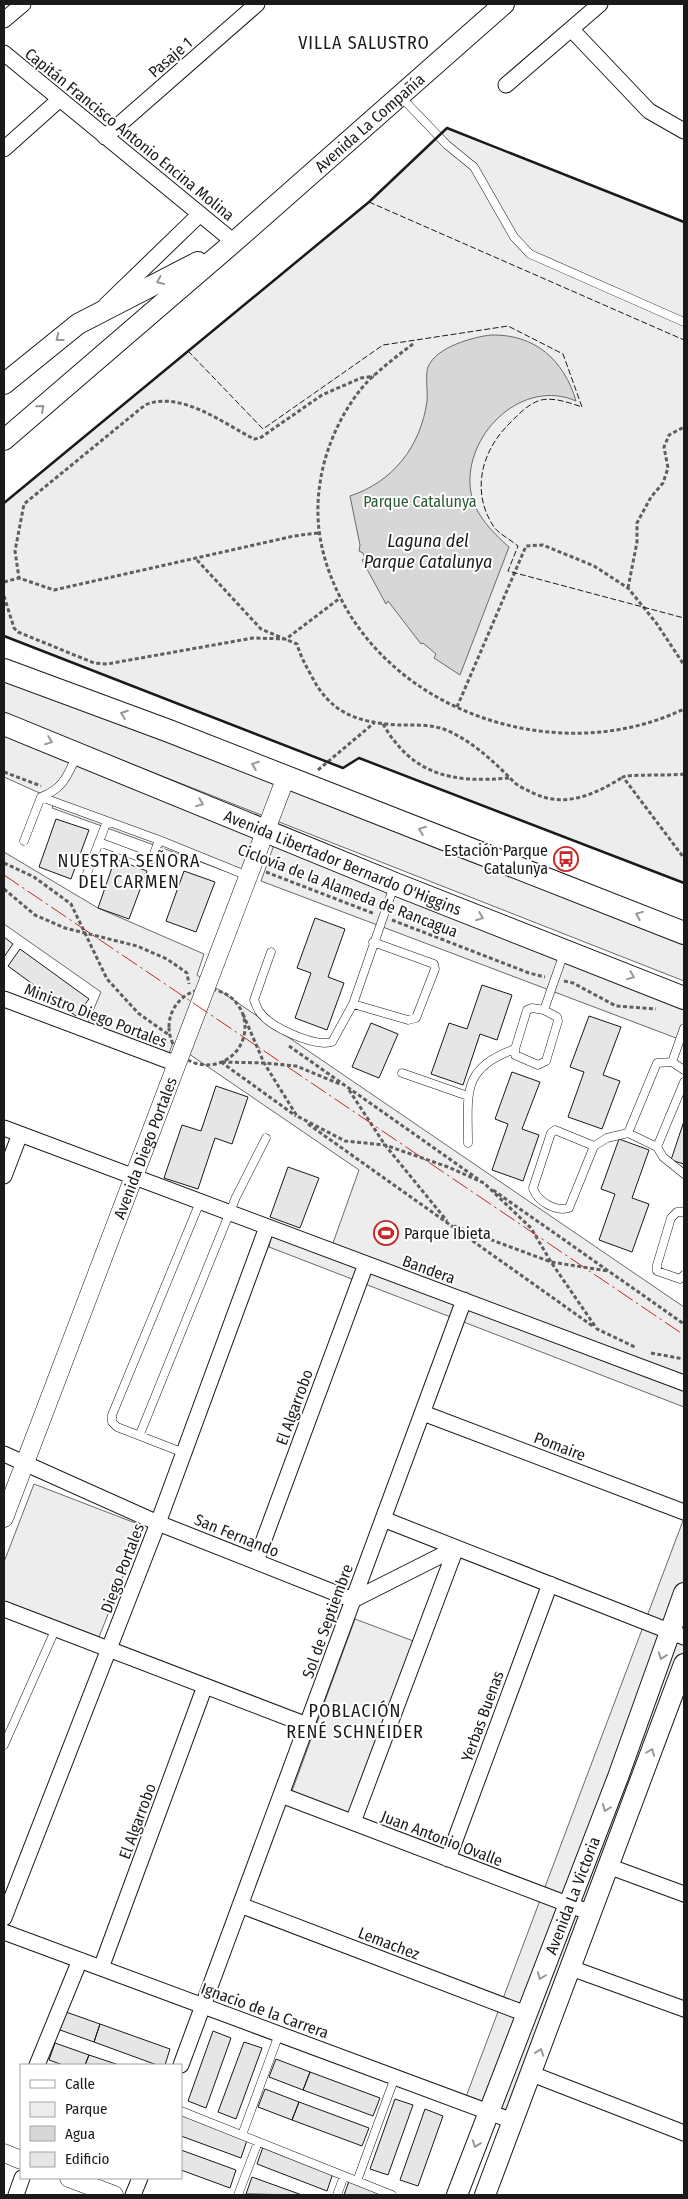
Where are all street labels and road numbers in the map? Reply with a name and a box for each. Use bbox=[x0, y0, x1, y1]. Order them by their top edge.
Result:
street label: Pasaje 1 bbox=[145, 33, 196, 81]
street label: Capitán Francisco Antonio Encina Molina bbox=[21, 44, 238, 225]
street label: Avenida La Compañía bbox=[311, 70, 429, 176]
street label: Avenida Libertador Bernardo O'Higgins bbox=[221, 806, 464, 919]
street label: Ciclovía de la Alameda de Rancagua bbox=[235, 840, 461, 941]
street label: Ministro Diego Portales bbox=[22, 979, 170, 1052]
street label: Avenida Diego Portales bbox=[110, 1074, 181, 1222]
street label: Bandera bbox=[400, 1251, 458, 1288]
street label: El Algarrobo bbox=[272, 1367, 317, 1448]
street label: Pomaire bbox=[531, 1428, 588, 1465]
street label: San Fernando bbox=[192, 1510, 282, 1561]
street label: Diego Portales bbox=[97, 1521, 148, 1616]
street label: Sol de Septiembre bbox=[298, 1561, 357, 1681]
street label: Yerbas Buenas bbox=[457, 1668, 508, 1764]
street label: El Algarrobo bbox=[115, 1781, 160, 1862]
street label: Juan Antonio Ovalle bbox=[378, 1807, 505, 1870]
street label: Avenida La Victoria bbox=[542, 1834, 604, 1957]
street label: Lemachez bbox=[355, 1923, 422, 1964]
street label: Ignacio de la Carrera bbox=[198, 1979, 331, 2042]

